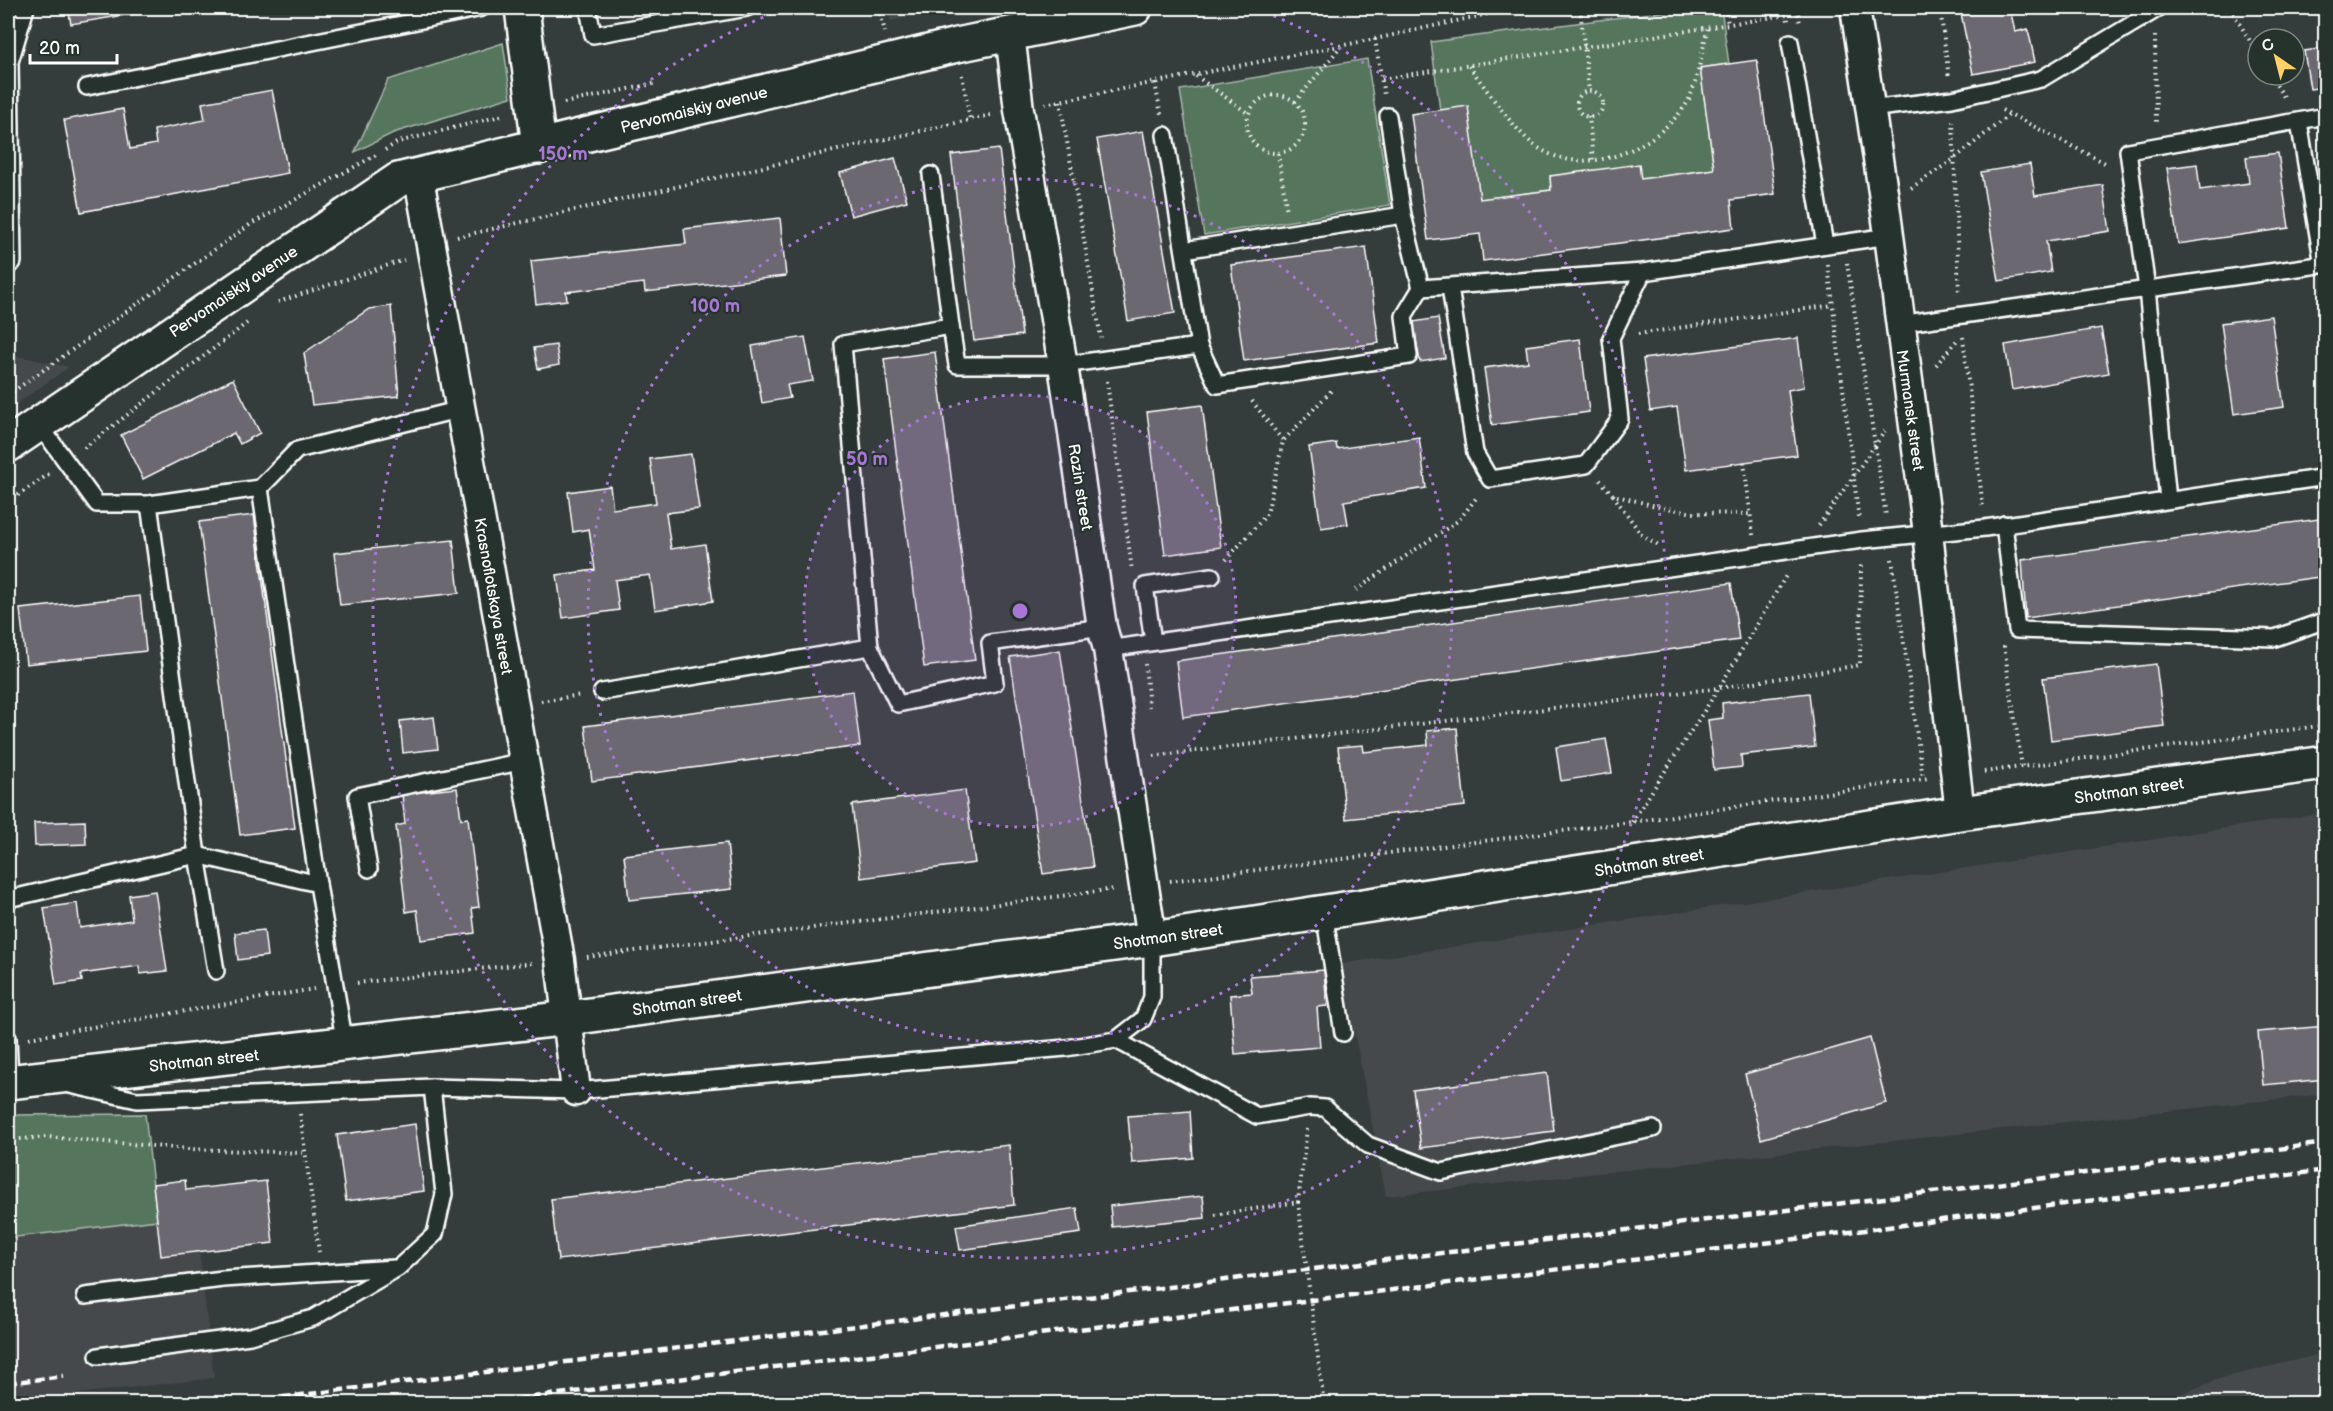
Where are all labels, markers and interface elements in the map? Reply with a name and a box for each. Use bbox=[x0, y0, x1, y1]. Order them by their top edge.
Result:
scale bar bbox=[30, 27, 117, 65]
north arrow bbox=[2246, 27, 2306, 87]
text: С bbox=[2258, 35, 2278, 57]
text: 20 m bbox=[39, 38, 80, 59]
street label: Pervomaiskiy avenue bbox=[619, 83, 770, 138]
text: 150 m bbox=[538, 144, 588, 165]
street label: Pervomaiskiy avenue bbox=[166, 242, 302, 342]
text: 100 m bbox=[690, 296, 740, 317]
street label: Murmansk street bbox=[1892, 348, 1927, 472]
street label: Razin street bbox=[1063, 443, 1096, 532]
text: 50 m bbox=[846, 449, 888, 470]
street label: Krasnoflotskaya street bbox=[469, 516, 516, 676]
centre of rings bbox=[1010, 601, 1030, 621]
street label: Shotman street bbox=[2073, 774, 2185, 809]
street label: Shotman street bbox=[1593, 845, 1705, 881]
street label: Shotman street bbox=[1112, 920, 1224, 955]
street label: Shotman street bbox=[631, 986, 743, 1021]
street label: Shotman street bbox=[148, 1046, 260, 1077]

